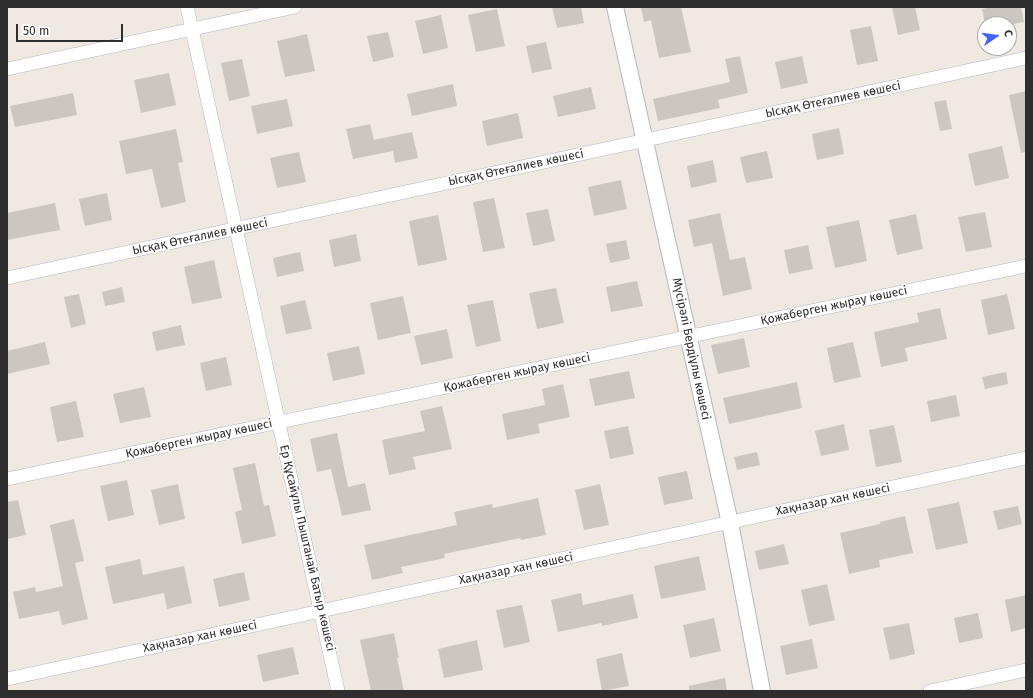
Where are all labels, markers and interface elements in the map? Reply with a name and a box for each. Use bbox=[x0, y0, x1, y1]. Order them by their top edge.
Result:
scale bar bbox=[18, 16, 125, 42]
north arrow bbox=[977, 16, 1017, 56]
text: 50 m bbox=[23, 24, 49, 38]
text: С bbox=[1001, 29, 1015, 38]
street label: Ысқақ Өтеғалиев көшесі bbox=[764, 79, 902, 121]
street label: Ысқақ Өтеғалиев көшесі bbox=[447, 147, 585, 189]
street label: Ысқақ Өтеғалиев көшесі bbox=[131, 216, 269, 258]
street label: Мүсірәлі Бердіұлы көшесі bbox=[669, 277, 713, 421]
street label: Қожаберген жырау көшесі bbox=[759, 283, 909, 329]
street label: Қожаберген жырау көшесі bbox=[442, 350, 592, 396]
street label: Қожаберген жырау көшесі bbox=[124, 416, 274, 462]
street label: Ер Құсайұлы Пыштанай Батыр көшесі bbox=[276, 443, 338, 653]
street label: Хақназар хан көшесі bbox=[775, 481, 891, 519]
street label: Хақназар хан көшесі bbox=[458, 550, 574, 588]
street label: Хақназар хан көшесі bbox=[142, 618, 258, 656]

